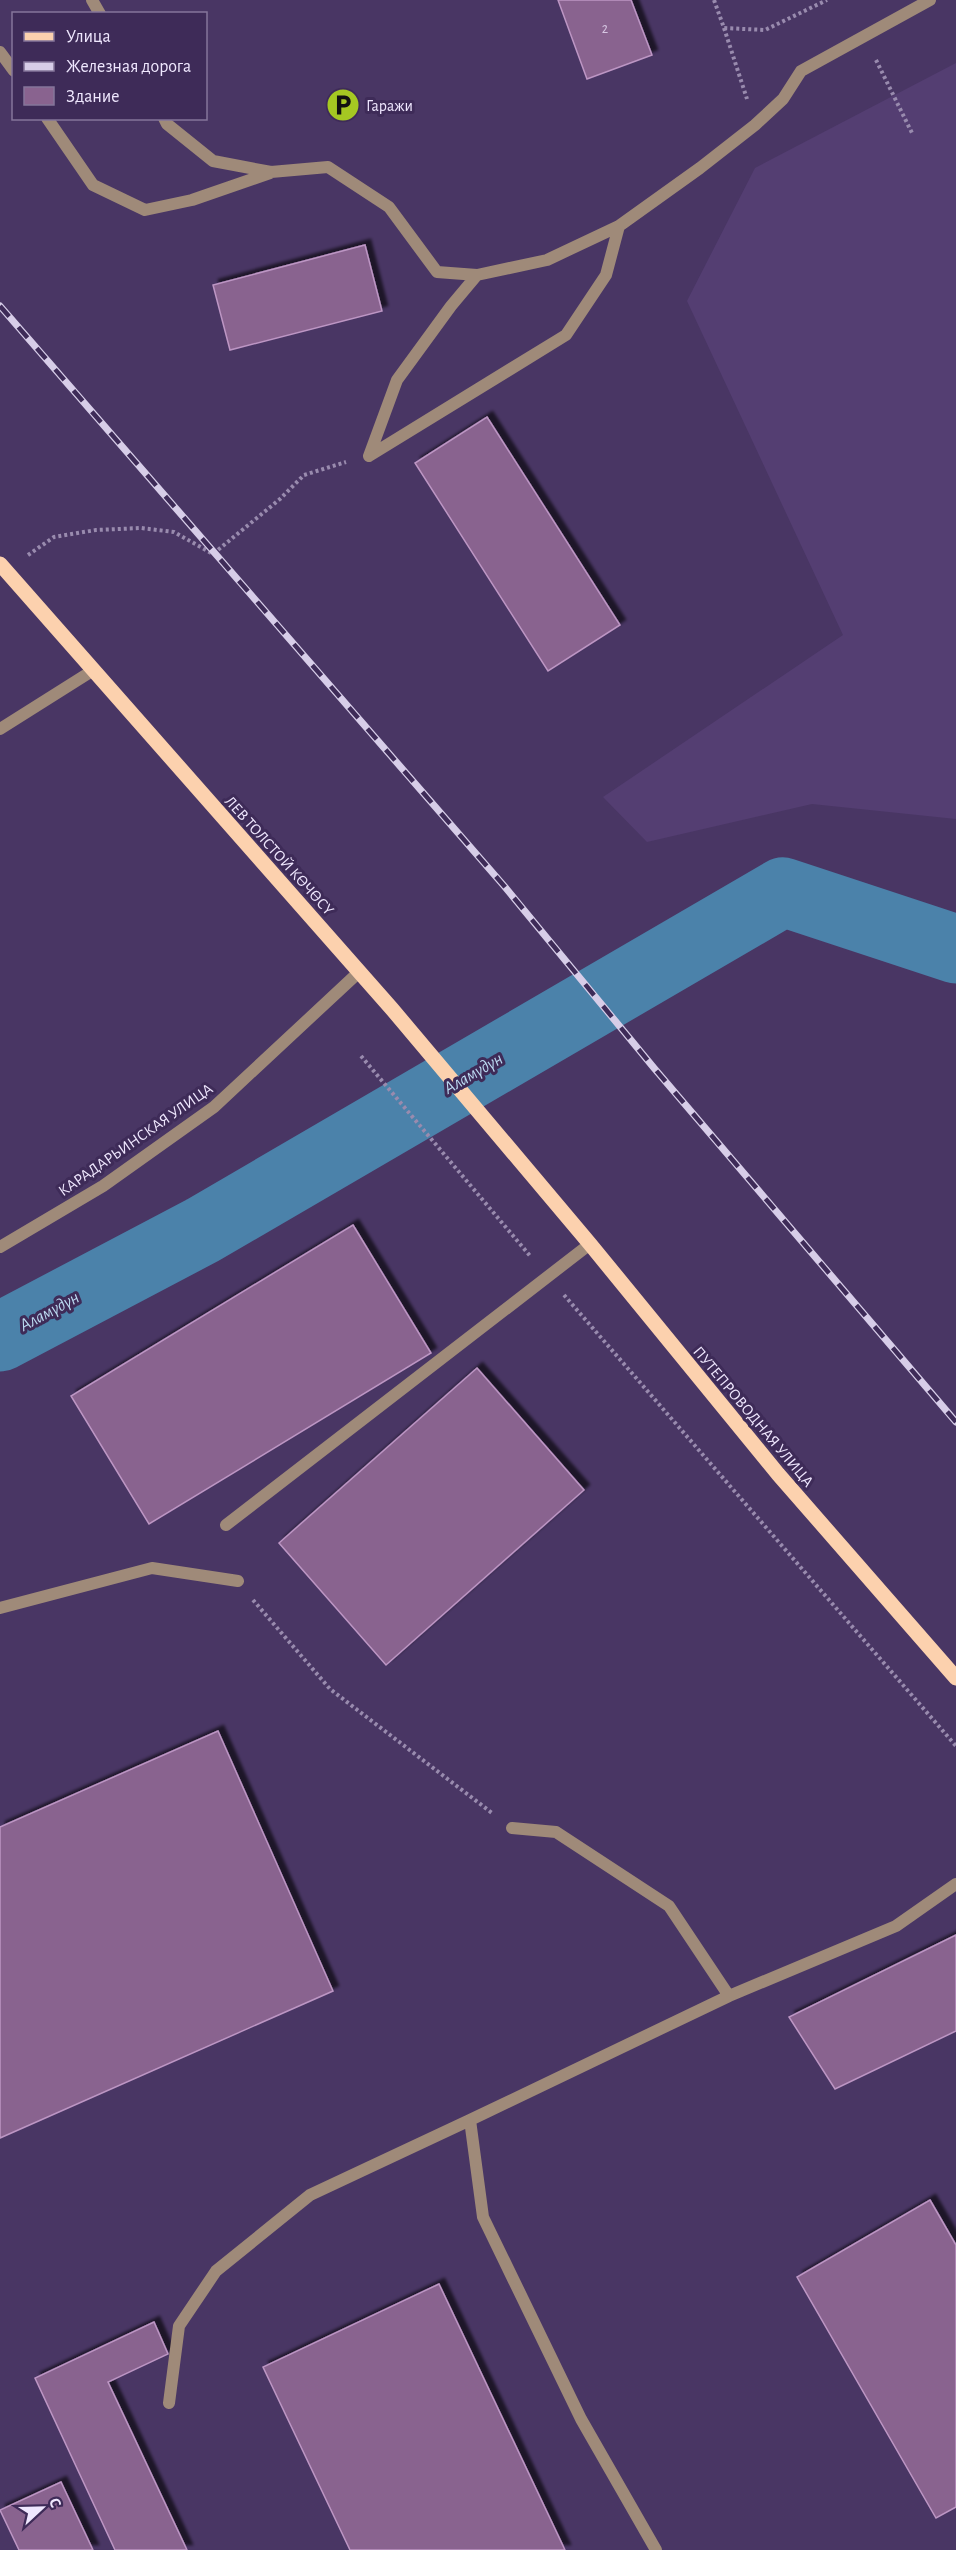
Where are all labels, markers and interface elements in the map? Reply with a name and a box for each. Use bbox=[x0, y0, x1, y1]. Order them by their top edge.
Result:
legend bbox=[12, 12, 207, 120]
house number: 2 bbox=[602, 22, 608, 36]
text: Улица bbox=[66, 28, 111, 46]
text: Железная дорога bbox=[66, 58, 191, 76]
parking icon: Гаражи bbox=[325, 87, 361, 123]
text: Здание bbox=[66, 88, 120, 106]
place label: Гаражи bbox=[366, 98, 413, 114]
street label: ЛЕВ ТОЛСТОЙ КӨЧӨСҮ bbox=[222, 792, 338, 919]
water label: Аламүдүн bbox=[440, 1050, 506, 1098]
street label: КАРАДАРЬИНСКАЯ УЛИЦА bbox=[55, 1080, 216, 1199]
water label: Аламүдүн bbox=[16, 1289, 82, 1336]
street label: ПУТЕПРОВОДНАЯ УЛИЦА bbox=[690, 1343, 817, 1490]
north arrow bbox=[12, 2478, 72, 2538]
text: С bbox=[46, 2496, 64, 2510]

